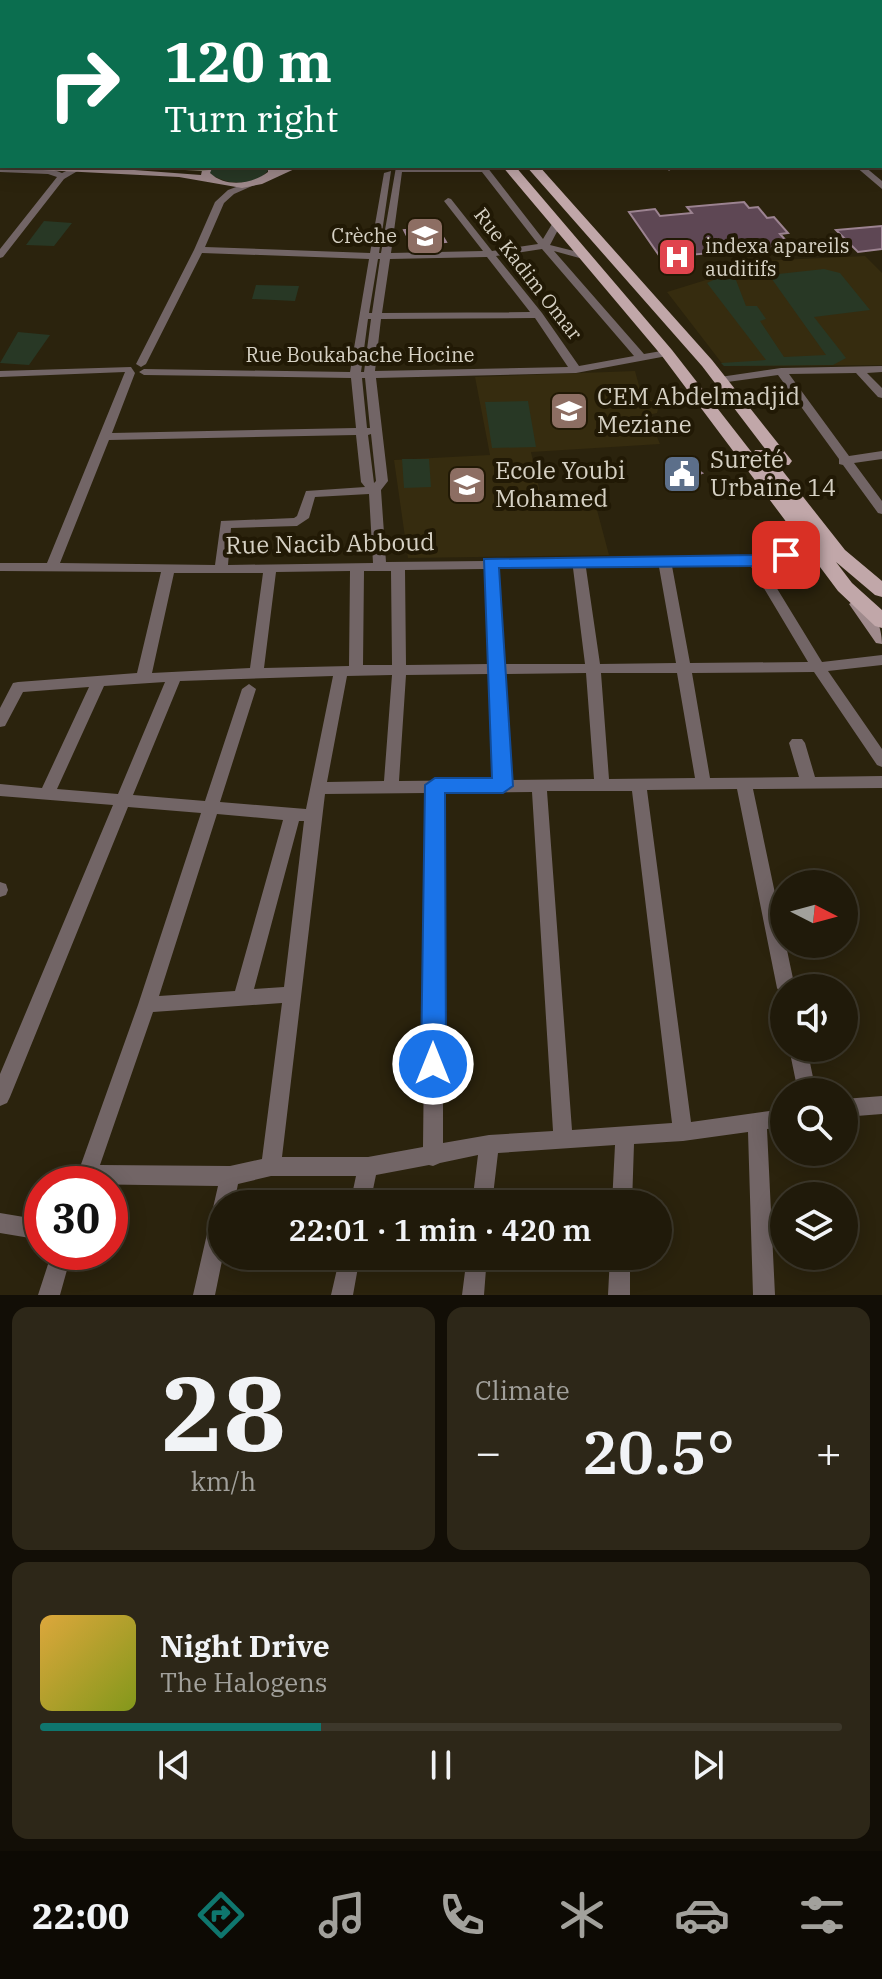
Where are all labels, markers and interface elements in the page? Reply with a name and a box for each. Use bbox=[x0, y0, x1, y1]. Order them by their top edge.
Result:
text: 120 m bbox=[164, 25, 332, 97]
icon: right bbox=[32, 32, 136, 136]
text: Turn right bbox=[164, 95, 338, 142]
street label: Rue Kadim Omar bbox=[468, 202, 589, 346]
school or university icon: Crèche bbox=[404, 215, 446, 257]
place label: Crèche bbox=[331, 222, 397, 249]
place label: indexa apareils auditifs bbox=[705, 232, 849, 282]
hospital icon: indexa apareils auditifs bbox=[656, 236, 698, 278]
street label: Rue Boukabache Hocine bbox=[245, 341, 475, 368]
place label: CEM Abdelmadjid Meziane bbox=[597, 380, 800, 440]
school or university icon: CEM Abdelmadjid Meziane bbox=[548, 390, 590, 432]
place label: Sureté Urbaine 14 bbox=[710, 443, 836, 503]
public building icon: Sureté Urbaine 14 bbox=[661, 453, 703, 495]
place label: Ecole Youbi Mohamed bbox=[495, 454, 625, 514]
school or university icon: Ecole Youbi Mohamed bbox=[446, 464, 488, 506]
pin bbox=[752, 521, 820, 589]
street label: Rue Nacib Abboud bbox=[225, 525, 435, 561]
icon: arrive bbox=[764, 533, 808, 577]
north arrow bbox=[770, 870, 858, 958]
map controls bbox=[770, 870, 858, 1270]
button: sound bbox=[770, 974, 858, 1062]
position arrow bbox=[391, 1022, 475, 1106]
button: search bbox=[770, 1078, 858, 1166]
speed limit sign: 30 bbox=[24, 1166, 128, 1270]
button: layers bbox=[770, 1182, 858, 1270]
text: 22:01 · 1 min · 420 m bbox=[289, 1210, 591, 1249]
text: 28 bbox=[161, 1344, 286, 1480]
text: Climate bbox=[475, 1373, 570, 1407]
text: 20.5° bbox=[582, 1412, 735, 1491]
text: − bbox=[475, 1423, 501, 1480]
text: + bbox=[816, 1423, 842, 1480]
text: km/h bbox=[191, 1464, 256, 1498]
text: Night Drive bbox=[160, 1626, 330, 1665]
text: The Halogens bbox=[160, 1665, 328, 1699]
icon: previous bbox=[152, 1743, 196, 1787]
icon: pause bbox=[419, 1743, 463, 1787]
icon: next bbox=[686, 1743, 730, 1787]
icon: directions bbox=[193, 1887, 249, 1943]
icon: music bbox=[314, 1887, 370, 1943]
icon: phone bbox=[434, 1887, 490, 1943]
icon: climate bbox=[554, 1887, 610, 1943]
icon: car bbox=[674, 1887, 730, 1943]
icon: filters bbox=[794, 1887, 850, 1943]
text: 22:00 bbox=[32, 1892, 129, 1939]

